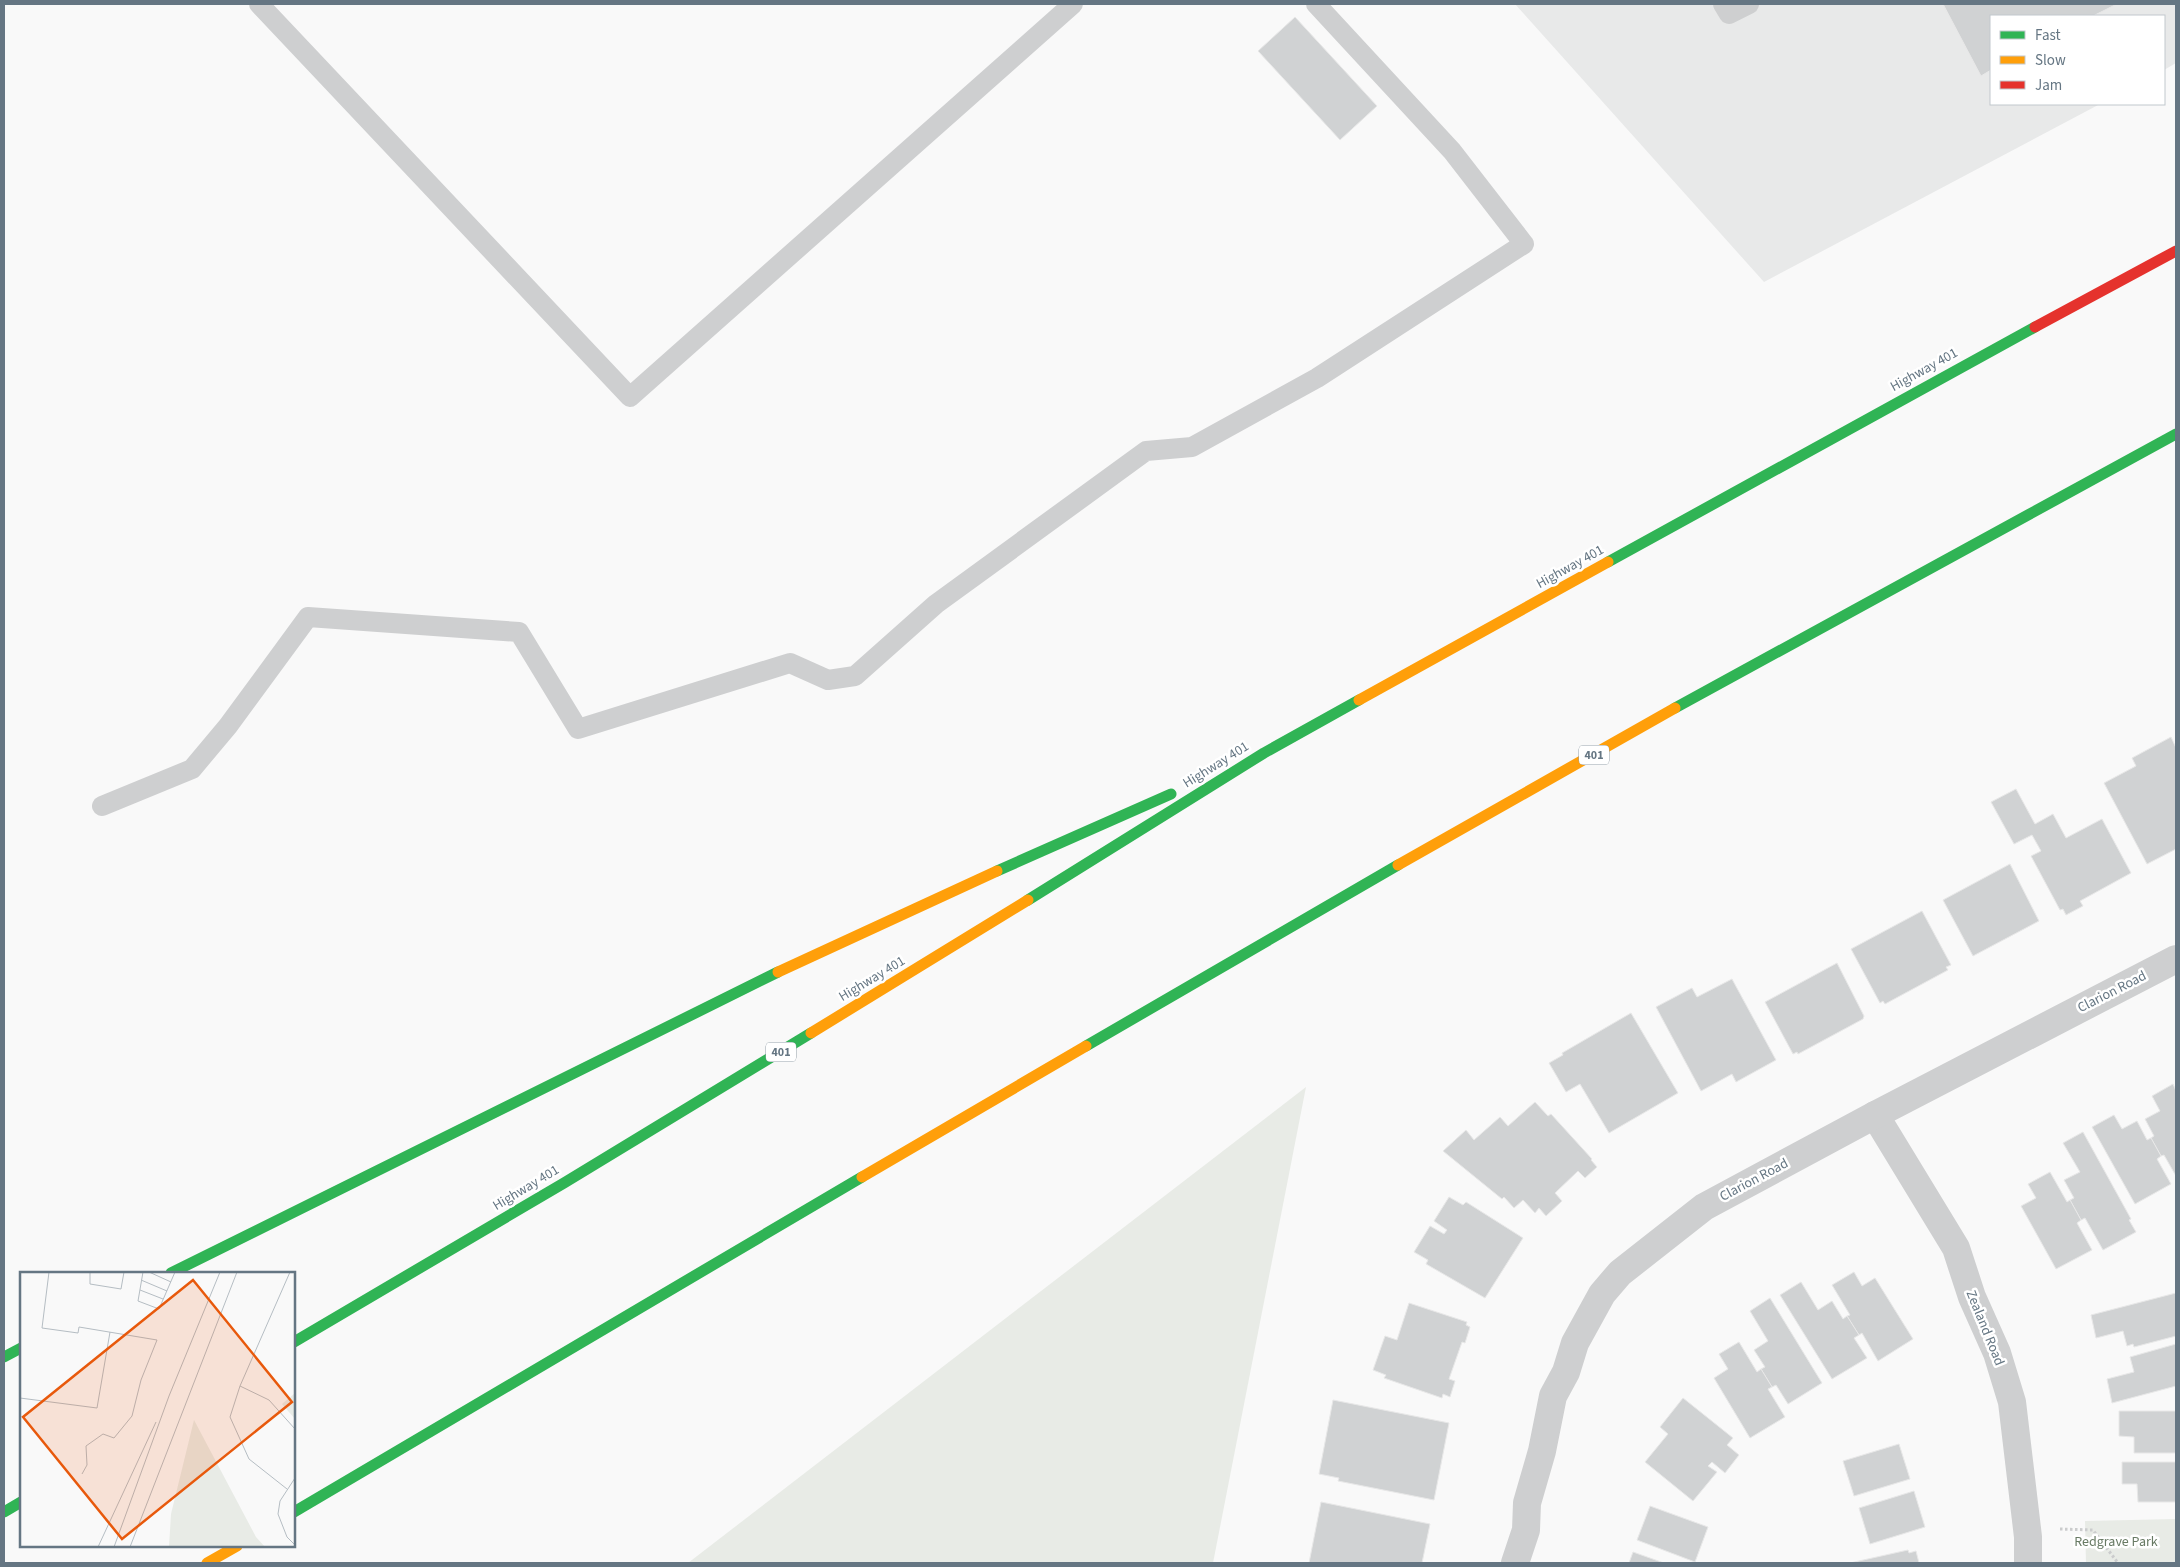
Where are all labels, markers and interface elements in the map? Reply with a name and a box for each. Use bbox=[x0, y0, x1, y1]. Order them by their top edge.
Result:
legend bbox=[1990, 15, 2165, 105]
text: Fast bbox=[2035, 25, 2061, 46]
text: Slow bbox=[2035, 50, 2066, 71]
text: Jam bbox=[2035, 75, 2062, 96]
street label: Highway 401 bbox=[1887, 343, 1961, 397]
street label: Highway 401 bbox=[1533, 540, 1607, 594]
street label: Highway 401 bbox=[1179, 737, 1253, 793]
road number: 401 bbox=[1579, 746, 1609, 764]
street label: Highway 401 bbox=[835, 951, 909, 1007]
street label: Clarion Road bbox=[2074, 966, 2150, 1018]
road number: 401 bbox=[766, 1042, 796, 1062]
street label: Clarion Road bbox=[1716, 1154, 1792, 1206]
street label: Highway 401 bbox=[489, 1160, 563, 1216]
inset map bbox=[20, 1272, 295, 1547]
street label: Zealand Road bbox=[1961, 1287, 2009, 1369]
park label: Redgrave Park bbox=[2074, 1532, 2158, 1552]

